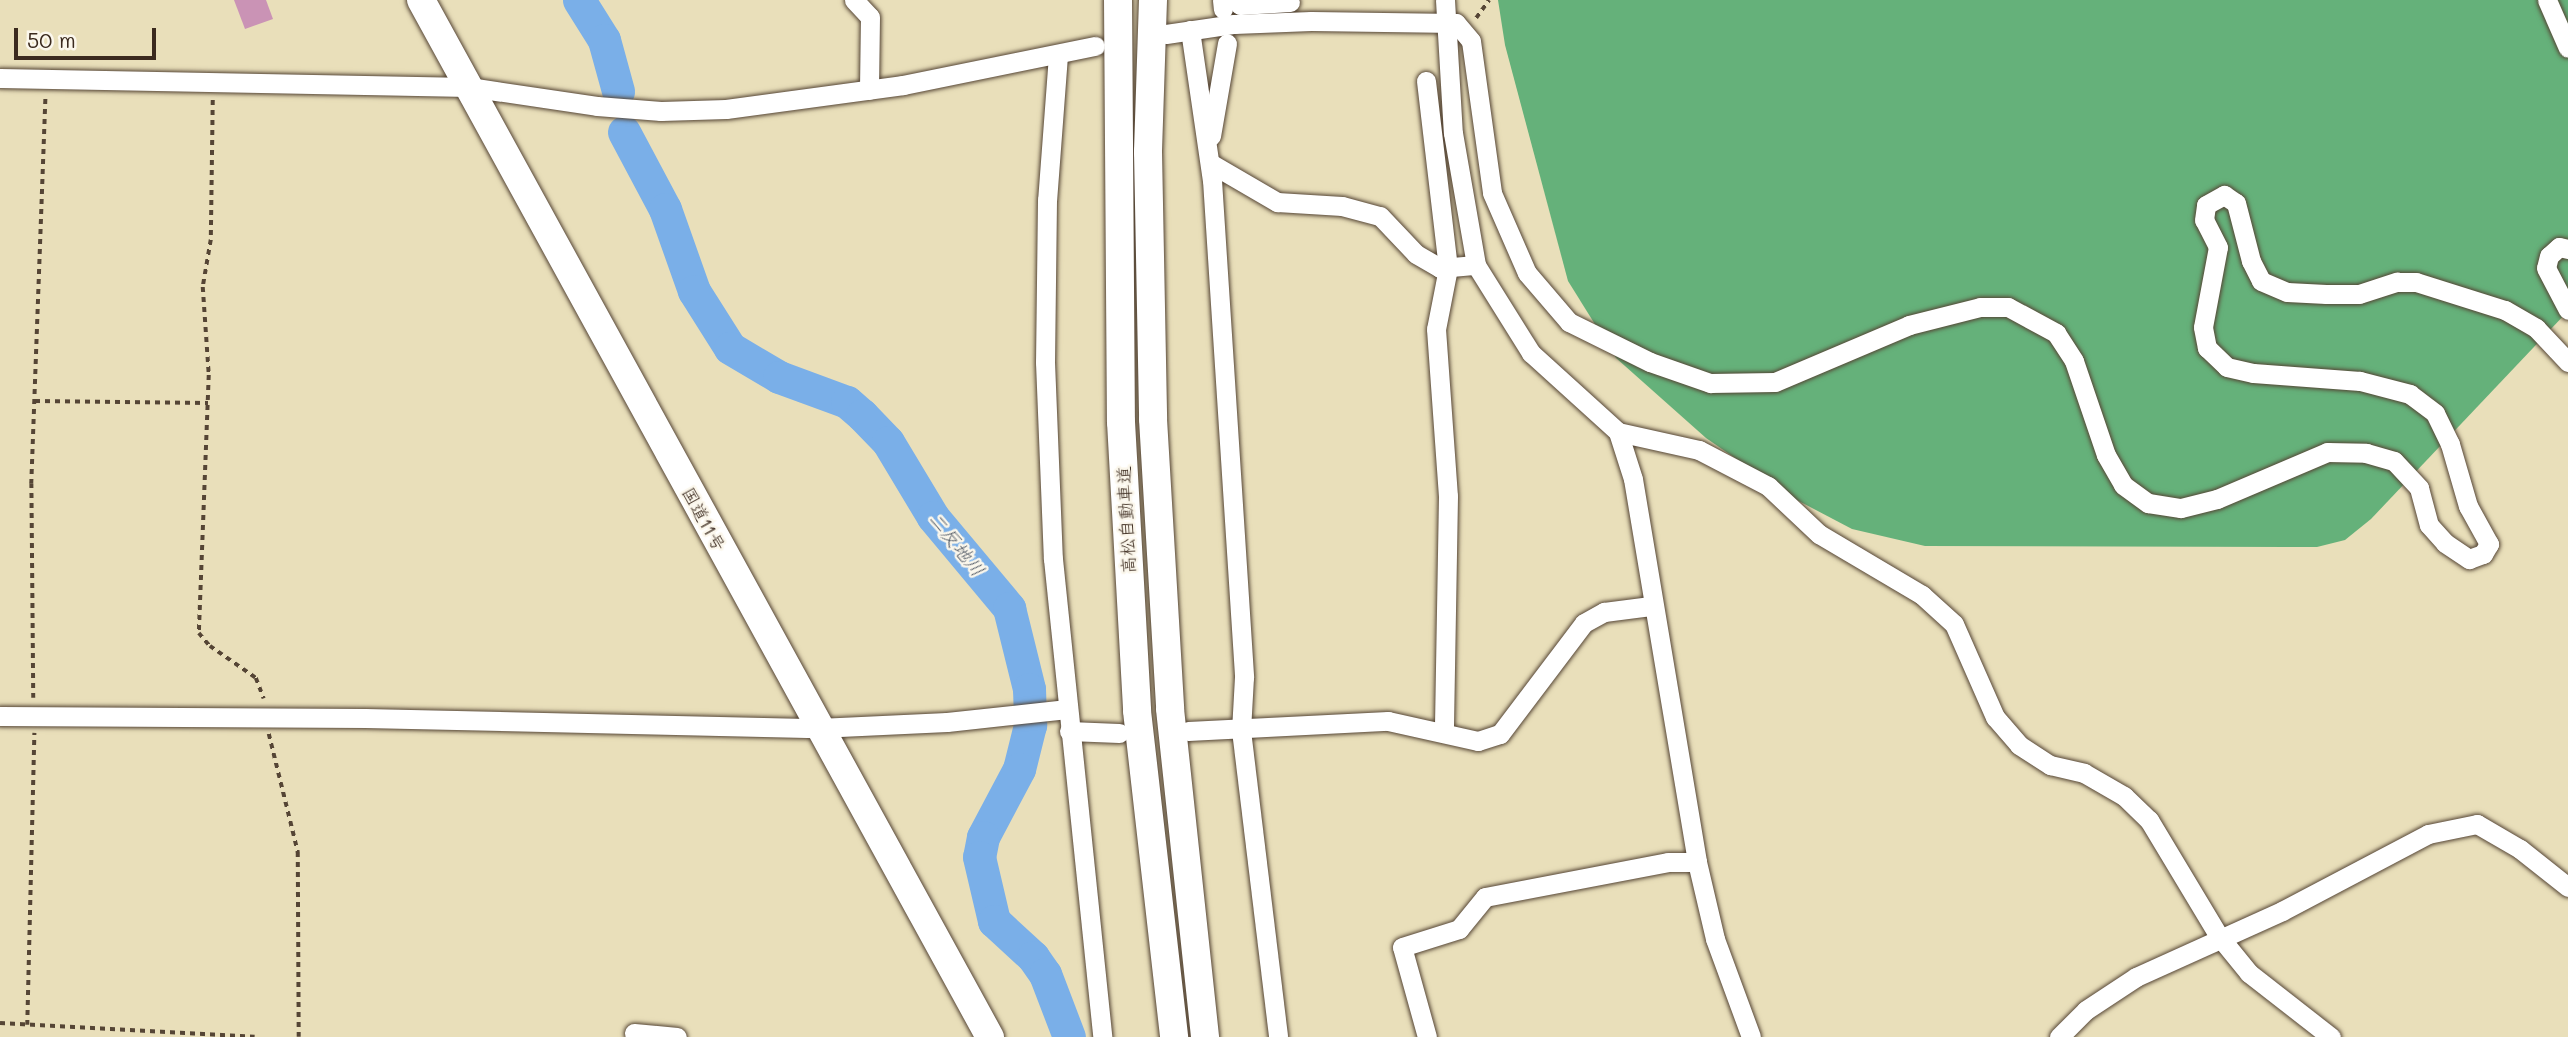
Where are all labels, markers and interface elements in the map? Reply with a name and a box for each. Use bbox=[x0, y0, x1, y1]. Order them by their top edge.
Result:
scale bar bbox=[18, 14, 159, 58]
text: 50 m bbox=[27, 26, 76, 53]
street label: 高松自動車道 bbox=[1112, 466, 1140, 574]
street label: 国道11号 bbox=[678, 483, 730, 555]
water label: 二反地川 bbox=[924, 507, 990, 581]

